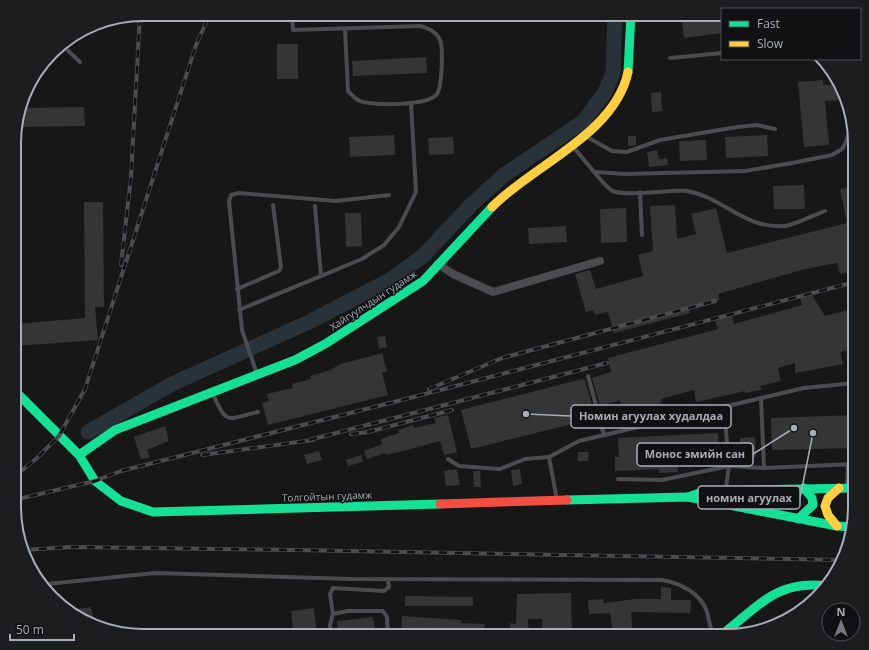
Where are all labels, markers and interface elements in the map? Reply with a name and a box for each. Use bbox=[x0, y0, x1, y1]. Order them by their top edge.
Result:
legend bbox=[721, 8, 861, 60]
text: Fast bbox=[757, 15, 780, 32]
text: Slow bbox=[757, 35, 784, 52]
street label: Хайгуулчдын гудамж bbox=[327, 266, 420, 334]
callout: Номин агуулах худалдаа bbox=[571, 405, 731, 428]
text: Номин агуулах худалдаа bbox=[579, 408, 723, 423]
callout: Монос эмийн сан bbox=[637, 443, 753, 466]
text: Монос эмийн сан bbox=[645, 446, 745, 461]
callout: номин агуулах bbox=[698, 486, 800, 509]
street label: Толгойтын гудамж bbox=[282, 487, 373, 505]
text: номин агуулах bbox=[706, 490, 793, 505]
north arrow bbox=[821, 602, 861, 642]
text: N bbox=[837, 604, 845, 619]
scale bar bbox=[10, 616, 74, 642]
text: 50 m bbox=[16, 621, 44, 638]

